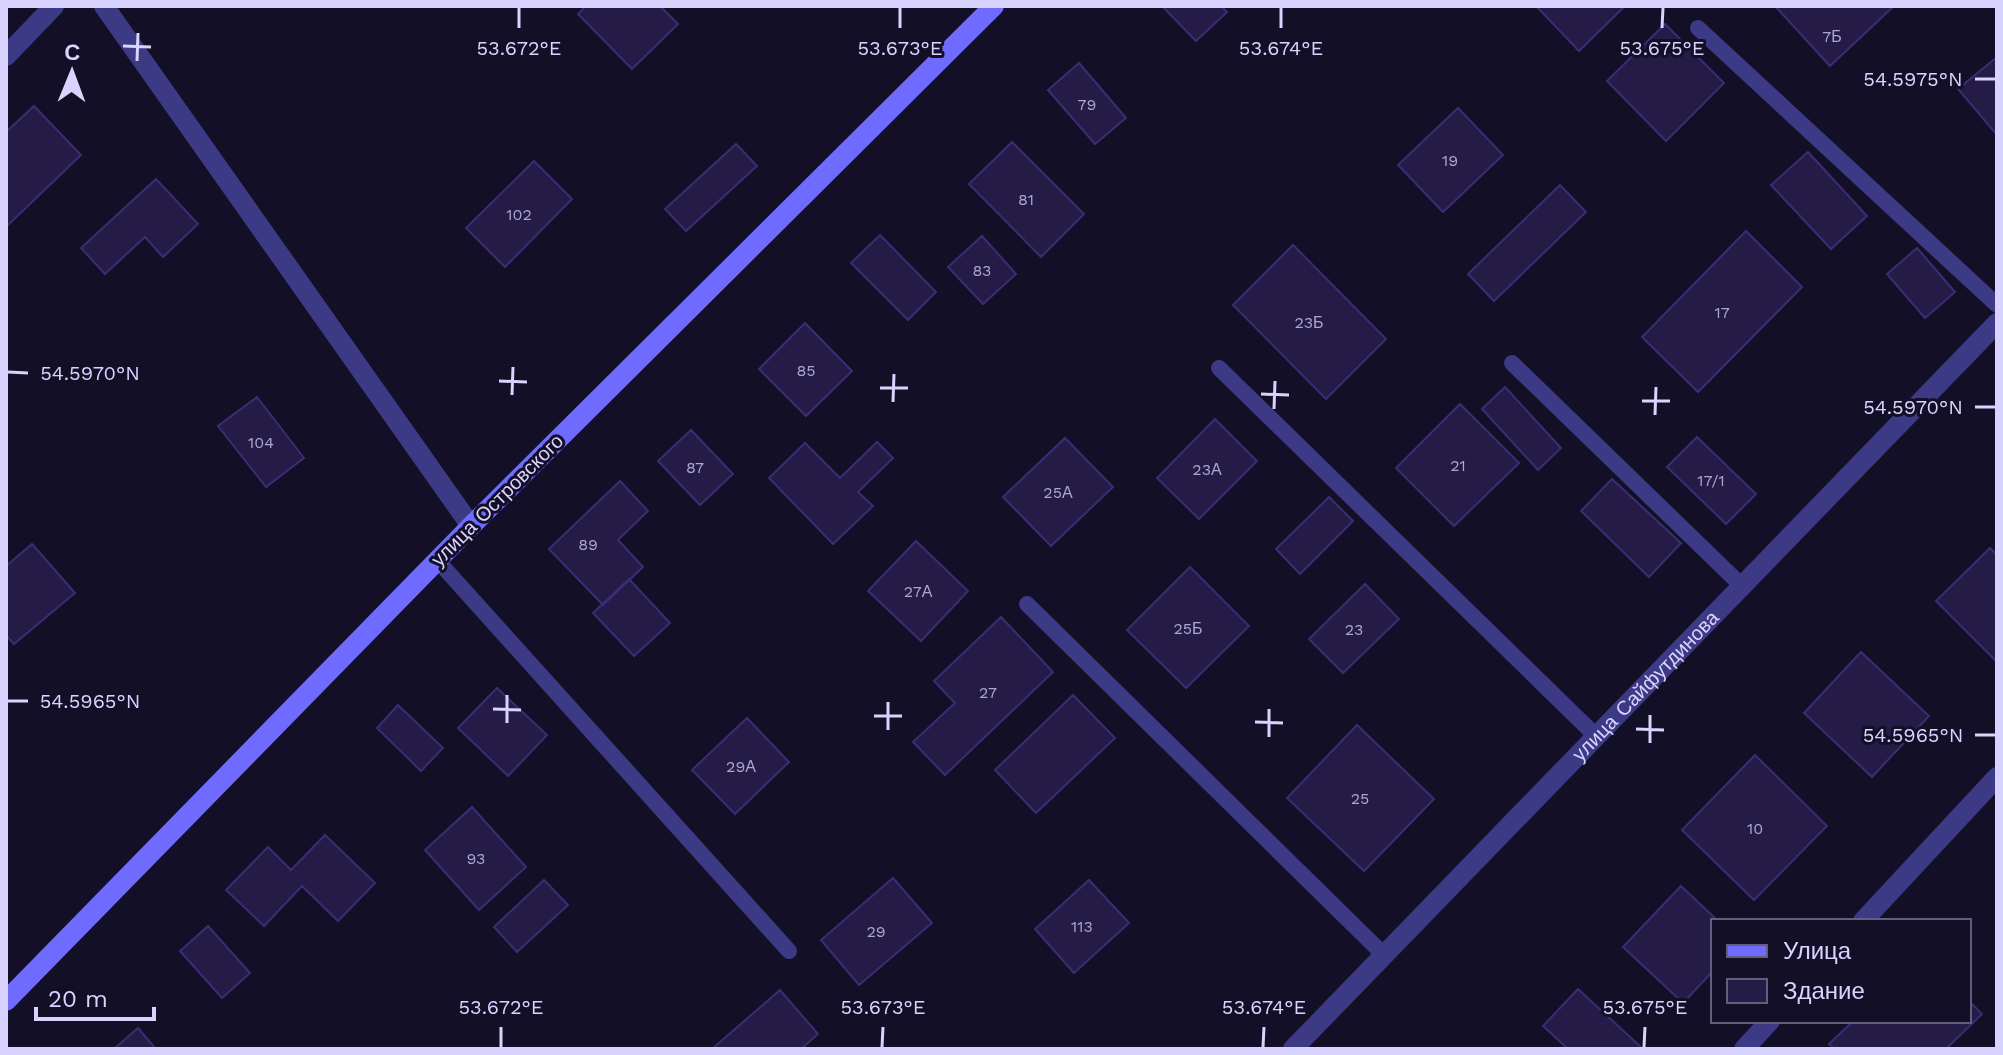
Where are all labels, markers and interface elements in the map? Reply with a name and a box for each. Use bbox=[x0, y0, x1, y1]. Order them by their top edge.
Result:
house number: 7Б bbox=[1822, 27, 1842, 46]
north arrow bbox=[32, 32, 112, 112]
text: 53.672°E bbox=[476, 36, 562, 60]
text: 53.673°E bbox=[857, 36, 943, 60]
text: 53.674°E bbox=[1239, 36, 1323, 60]
text: 53.675°E bbox=[1619, 36, 1705, 60]
text: С bbox=[64, 40, 81, 65]
text: 54.5975°N bbox=[1863, 67, 1963, 91]
house number: 79 bbox=[1078, 95, 1096, 114]
house number: 19 bbox=[1442, 151, 1458, 170]
house number: 81 bbox=[1018, 190, 1034, 209]
house number: 102 bbox=[506, 205, 532, 224]
house number: 83 bbox=[973, 261, 991, 280]
house number: 17 bbox=[1714, 303, 1730, 322]
house number: 23Б bbox=[1294, 313, 1324, 332]
text: 54.5970°N bbox=[40, 361, 140, 385]
house number: 85 bbox=[796, 361, 816, 380]
text: 54.5970°N bbox=[1863, 395, 1963, 419]
street label: улица Островского bbox=[426, 429, 568, 571]
house number: 104 bbox=[248, 433, 274, 452]
house number: 21 bbox=[1450, 456, 1466, 475]
house number: 87 bbox=[686, 458, 704, 477]
house number: 23А bbox=[1192, 460, 1222, 479]
house number: 17/1 bbox=[1697, 471, 1725, 490]
house number: 25А bbox=[1043, 483, 1073, 502]
house number: 89 bbox=[578, 535, 598, 554]
house number: 27А bbox=[904, 582, 933, 601]
street label: улица Сайфутдинова bbox=[1567, 605, 1724, 766]
house number: 25Б bbox=[1173, 619, 1203, 638]
house number: 23 bbox=[1345, 620, 1363, 639]
house number: 27 bbox=[979, 683, 997, 702]
text: 54.5965°N bbox=[40, 689, 140, 713]
text: 54.5965°N bbox=[1863, 723, 1963, 747]
house number: 29А bbox=[726, 757, 756, 776]
house number: 25 bbox=[1351, 789, 1369, 808]
house number: 10 bbox=[1747, 819, 1763, 838]
house number: 93 bbox=[467, 849, 485, 868]
house number: 113 bbox=[1071, 917, 1093, 936]
legend bbox=[1711, 919, 1971, 1023]
house number: 29 bbox=[866, 922, 886, 941]
text: Улица bbox=[1783, 937, 1852, 965]
scale bar bbox=[36, 971, 154, 1021]
text: Здание bbox=[1783, 977, 1865, 1005]
text: 20 m bbox=[48, 985, 108, 1013]
text: 53.672°E bbox=[458, 995, 544, 1019]
text: 53.673°E bbox=[840, 995, 926, 1019]
text: 53.674°E bbox=[1222, 995, 1306, 1019]
text: 53.675°E bbox=[1602, 995, 1688, 1019]

